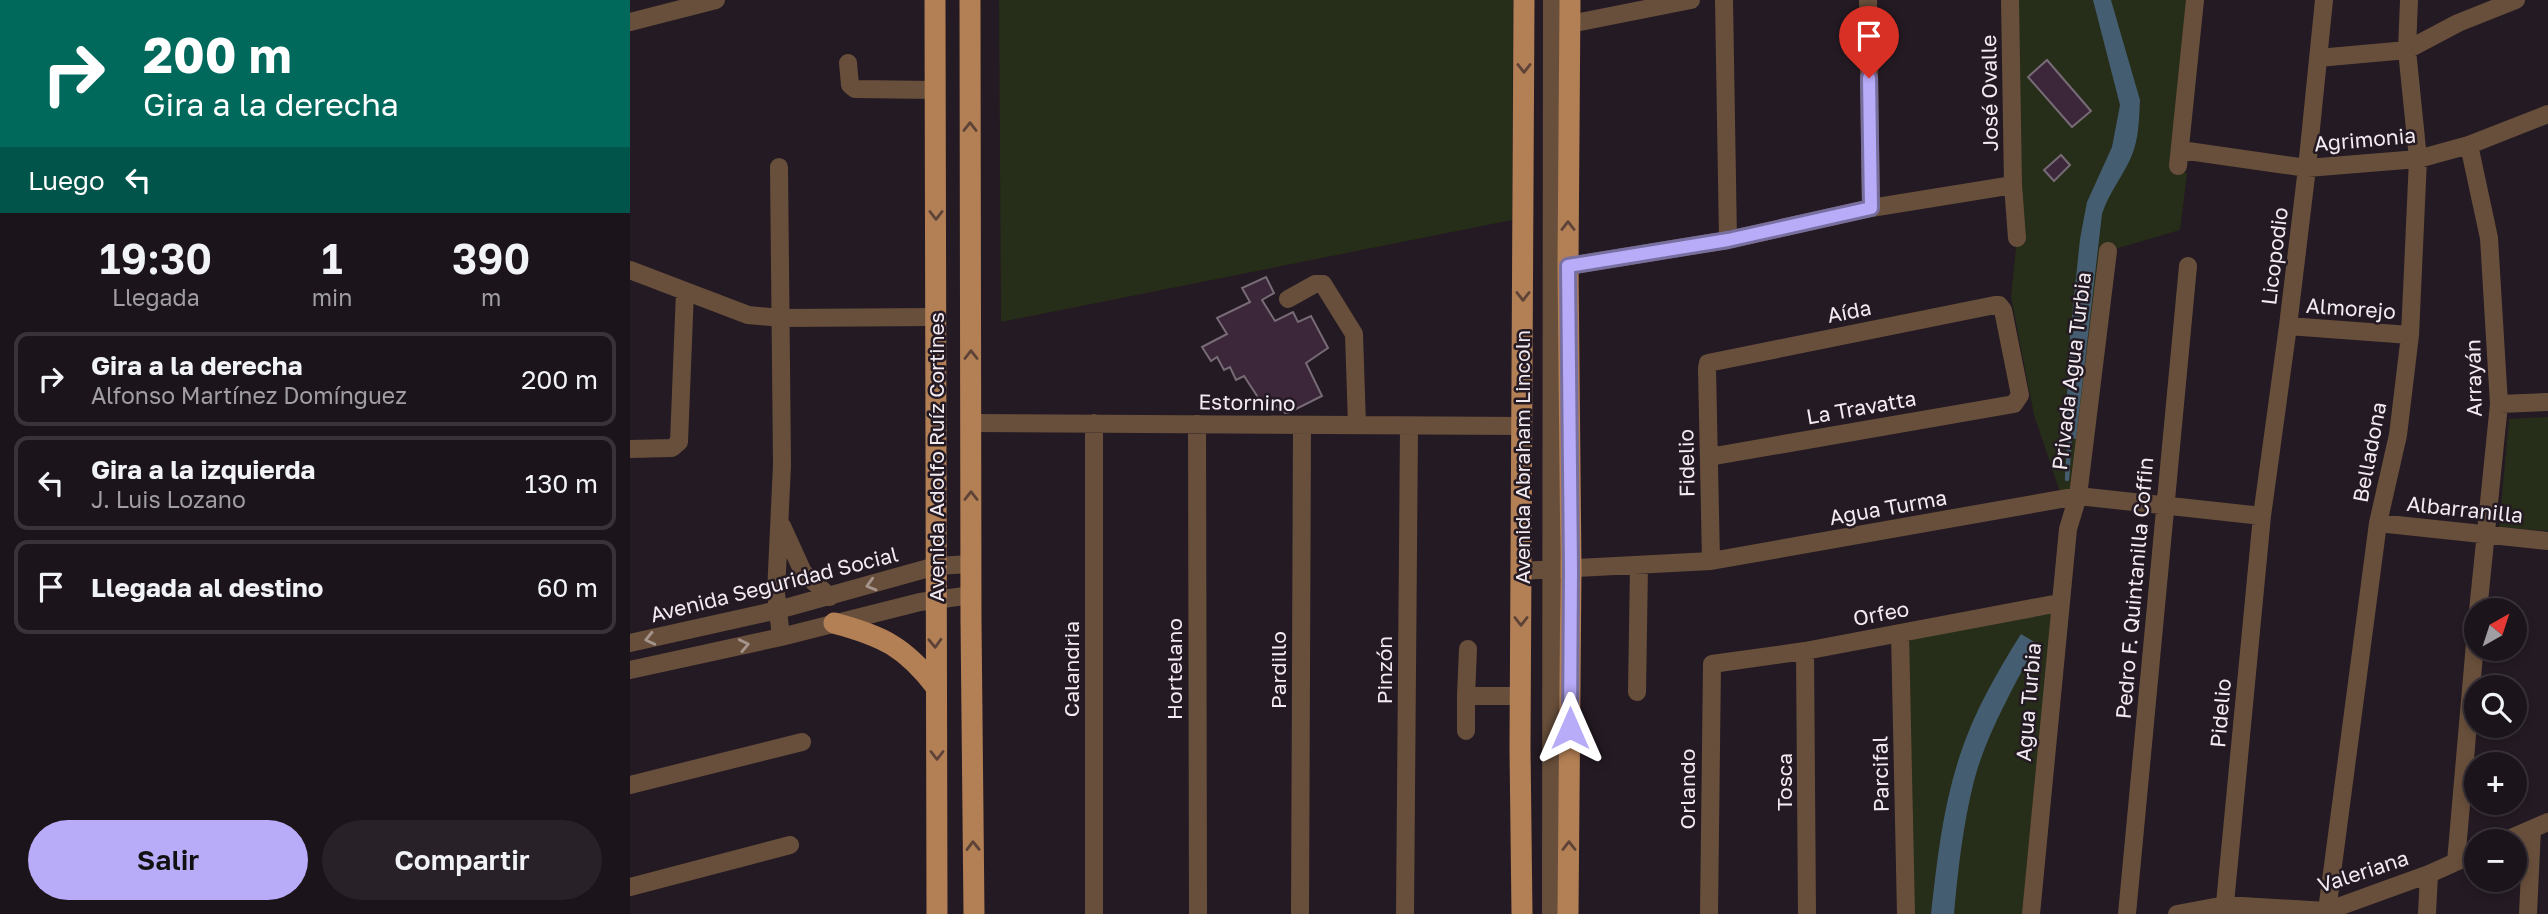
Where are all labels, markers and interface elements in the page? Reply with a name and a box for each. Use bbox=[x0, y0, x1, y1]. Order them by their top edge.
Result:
pin bbox=[1839, 6, 1899, 78]
icon: arrive bbox=[1850, 17, 1888, 55]
text: 200 m bbox=[143, 25, 292, 84]
icon: right bbox=[28, 28, 119, 119]
street label: José Ovalle bbox=[1975, 34, 2003, 152]
one-way arrow bbox=[1516, 63, 1532, 74]
text: Gira a la derecha bbox=[143, 85, 399, 123]
one-way arrow bbox=[962, 122, 978, 132]
street label: Agrimonia bbox=[2313, 122, 2417, 156]
icon: left bbox=[119, 161, 157, 199]
text: Luego bbox=[28, 165, 105, 196]
street label: Licopodio bbox=[2255, 206, 2293, 306]
one-way arrow bbox=[928, 210, 944, 221]
one-way arrow bbox=[1560, 221, 1576, 231]
text: 19:30 bbox=[100, 233, 212, 283]
text: 1 bbox=[321, 233, 343, 283]
text: 390 bbox=[452, 233, 530, 283]
street label: Privada Agua Turbia bbox=[2046, 270, 2096, 472]
text: Llegada bbox=[112, 283, 200, 311]
text: min bbox=[312, 283, 352, 311]
text: m bbox=[481, 283, 501, 311]
one-way arrow bbox=[1515, 291, 1531, 301]
street label: Almorejo bbox=[2305, 292, 2397, 324]
street label: Aída bbox=[1825, 294, 1873, 328]
street label: Avenida Adolfo Ruíz Cortines bbox=[923, 312, 949, 602]
street label: Avenida Abraham Lincoln bbox=[1509, 330, 1535, 584]
street label: Arrayán bbox=[2459, 339, 2487, 417]
one-way arrow bbox=[963, 349, 979, 360]
text: Gira a la derecha bbox=[91, 350, 303, 381]
icon: right bbox=[32, 360, 70, 398]
text: 200 m bbox=[521, 364, 598, 395]
text: Alfonso Martínez Domínguez bbox=[91, 381, 407, 409]
street label: La Travatta bbox=[1804, 385, 1918, 429]
street label: Estornino bbox=[1198, 388, 1296, 416]
street label: Belladona bbox=[2347, 400, 2391, 504]
street label: Fidelio bbox=[1672, 429, 1700, 497]
text: Gira a la izquierda bbox=[91, 454, 315, 485]
street label: Pedro F. Quintanilla Coffin bbox=[2110, 456, 2158, 720]
icon: left bbox=[32, 464, 70, 502]
text: 130 m bbox=[525, 468, 598, 499]
street label: Agua Turma bbox=[1827, 484, 1949, 530]
text: J. Luis Lozano bbox=[91, 485, 246, 513]
one-way arrow bbox=[963, 490, 979, 500]
street label: Albarranilla bbox=[2405, 490, 2525, 528]
street label: Avenida Seguridad Social bbox=[647, 541, 901, 627]
icon: arrive bbox=[32, 568, 70, 606]
text: Llegada al destino bbox=[91, 572, 323, 603]
text: 60 m bbox=[537, 572, 598, 603]
one-way arrow bbox=[865, 577, 877, 591]
street label: Orfeo bbox=[1851, 595, 1911, 631]
north arrow bbox=[2464, 598, 2527, 662]
map controls bbox=[2464, 598, 2527, 892]
one-way arrow bbox=[1513, 616, 1529, 627]
street label: Hortelano bbox=[1161, 618, 1187, 720]
street label: Calandria bbox=[1058, 621, 1084, 717]
one-way arrow bbox=[644, 631, 656, 645]
street label: Pardillo bbox=[1265, 631, 1291, 709]
street label: Pinzón bbox=[1371, 636, 1397, 704]
one-way arrow bbox=[927, 638, 943, 649]
one-way arrow bbox=[738, 639, 750, 653]
street label: Agua Turbia bbox=[2010, 642, 2046, 762]
button: search bbox=[2464, 675, 2527, 738]
street label: Pidelio bbox=[2204, 677, 2236, 749]
position arrow bbox=[1533, 691, 1607, 765]
street label: Parcifal bbox=[1866, 736, 1894, 812]
street label: Orlando bbox=[1674, 749, 1700, 829]
one-way arrow bbox=[929, 750, 944, 761]
button: + bbox=[2464, 752, 2527, 815]
street label: Tosca bbox=[1771, 753, 1797, 811]
button: Salir bbox=[28, 820, 308, 900]
button: Compartir bbox=[322, 820, 602, 900]
button: − bbox=[2464, 829, 2527, 892]
one-way arrow bbox=[966, 840, 981, 851]
one-way arrow bbox=[1561, 840, 1577, 851]
street label: Valeriana bbox=[2314, 844, 2412, 898]

